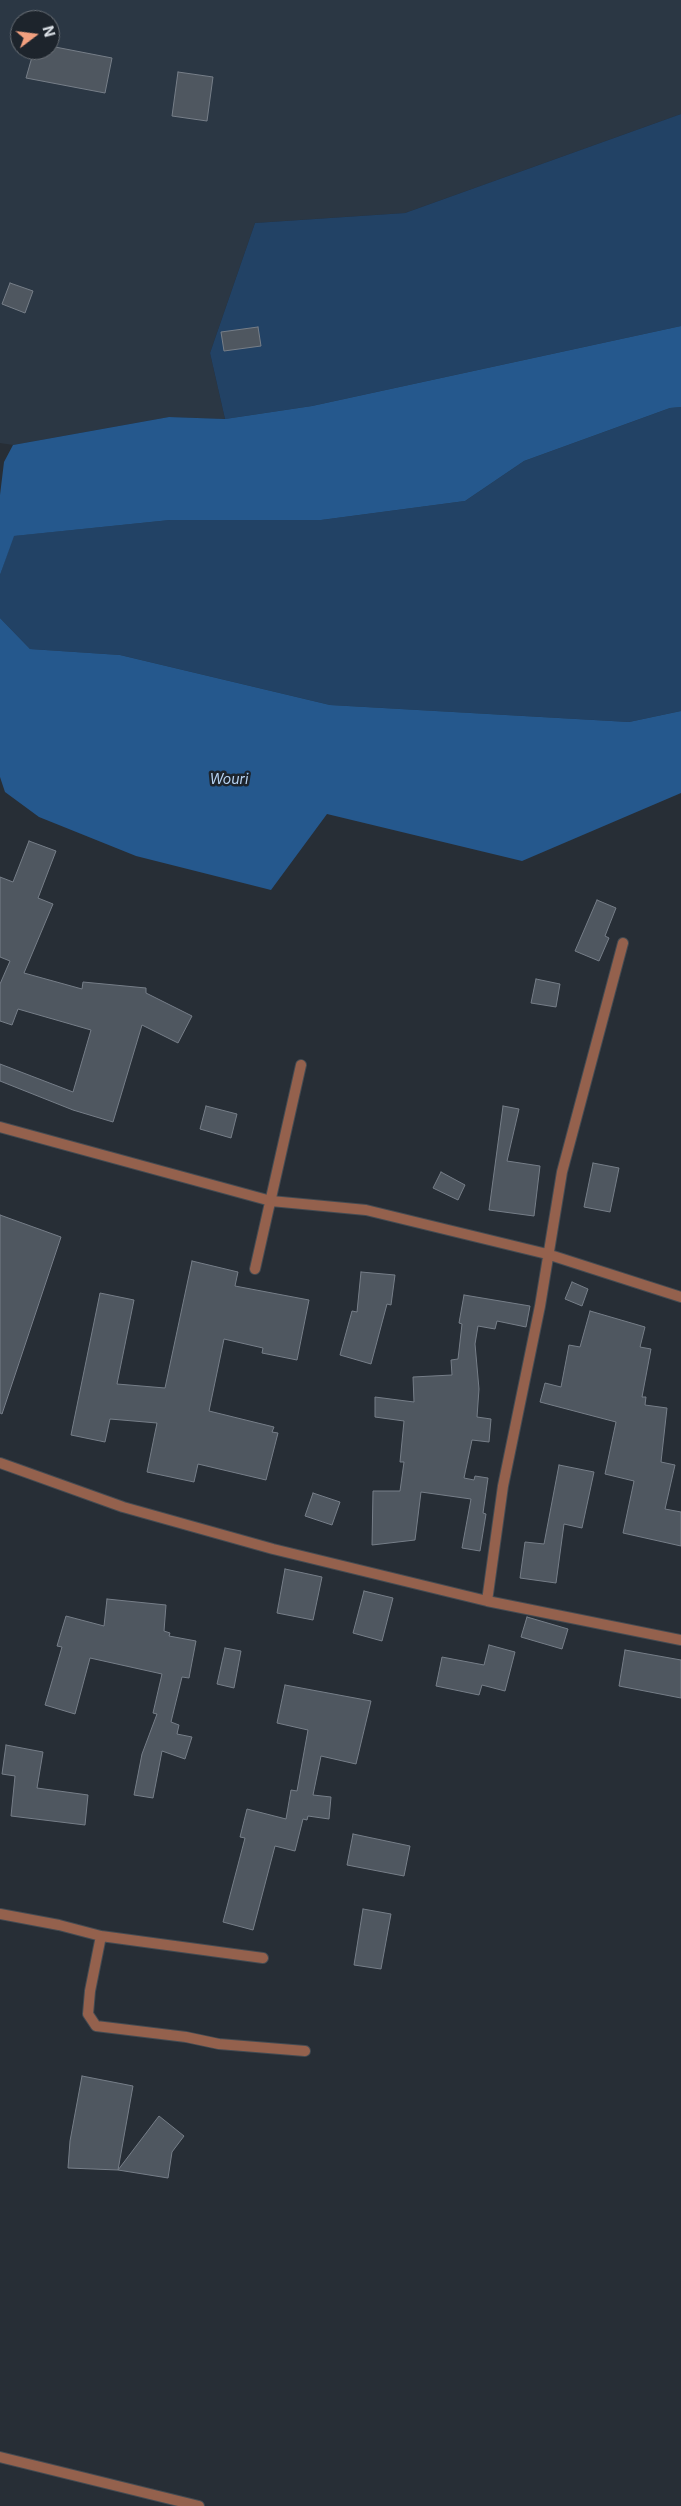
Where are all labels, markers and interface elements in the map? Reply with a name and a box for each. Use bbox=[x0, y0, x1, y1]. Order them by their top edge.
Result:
north arrow bbox=[10, 10, 60, 60]
text: N bbox=[39, 24, 59, 39]
water label: Wouri bbox=[210, 772, 248, 788]

